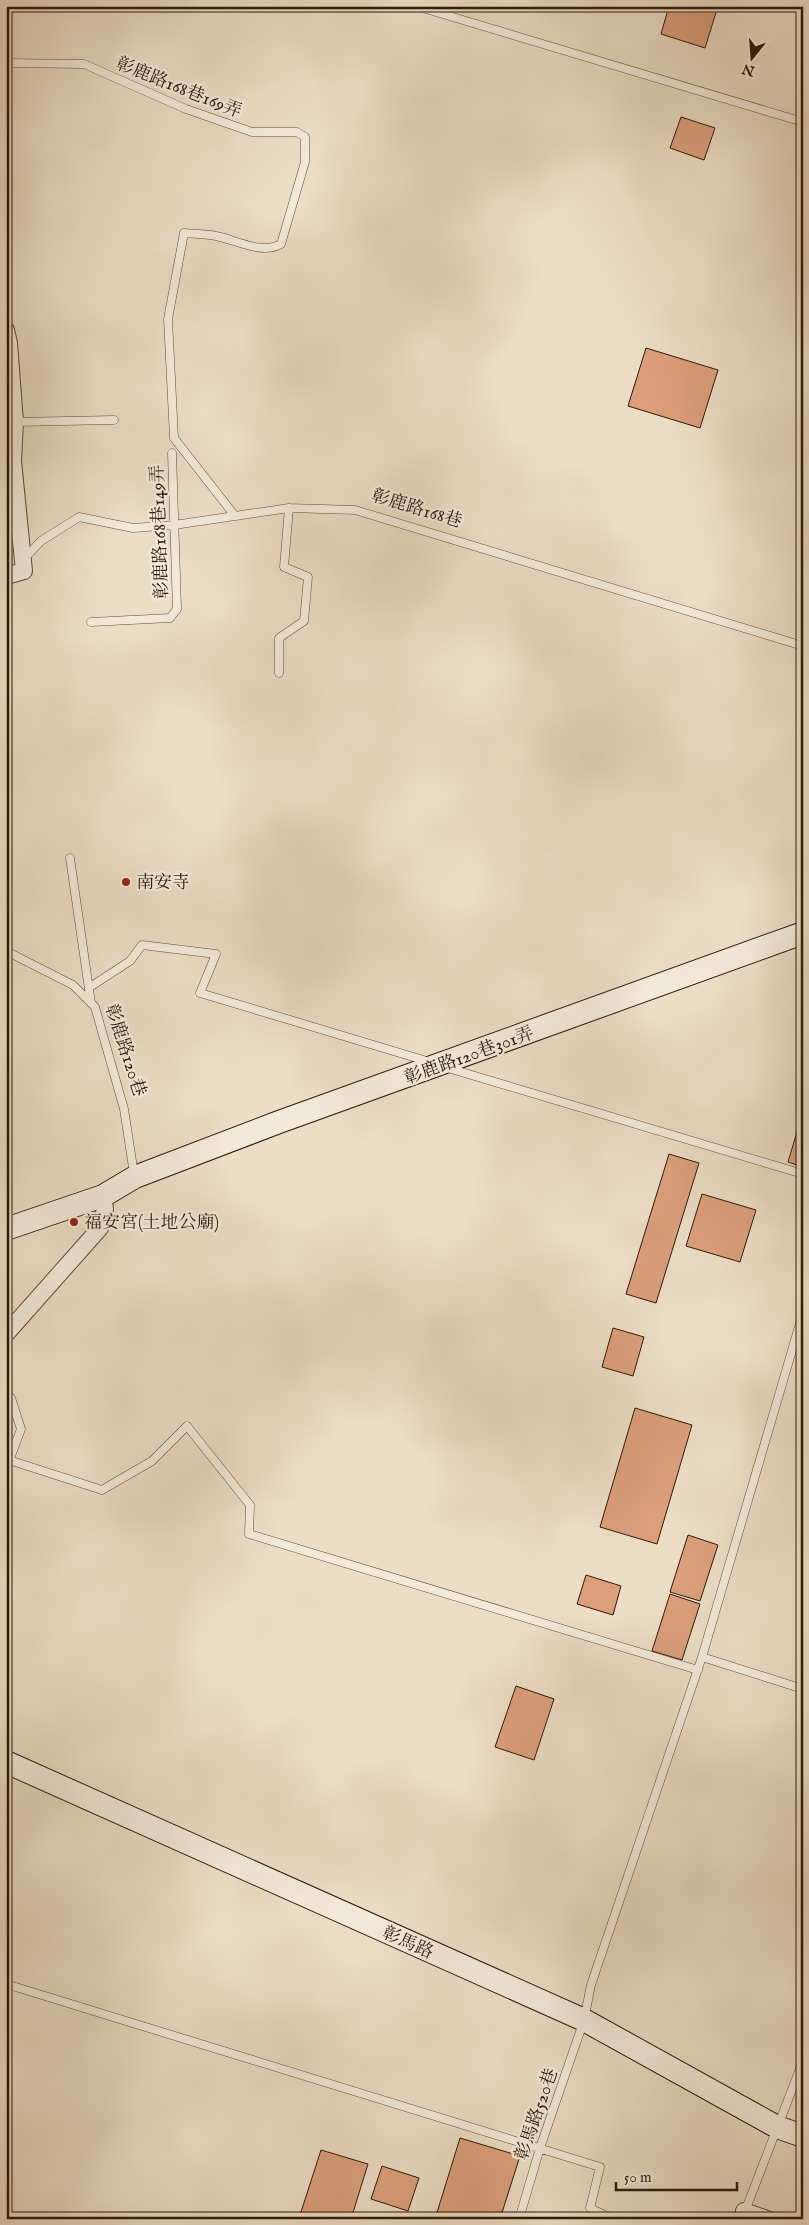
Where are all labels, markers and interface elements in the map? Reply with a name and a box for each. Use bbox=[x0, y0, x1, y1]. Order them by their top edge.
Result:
north arrow bbox=[726, 32, 776, 82]
street label: 彰鹿路168巷169弄 bbox=[112, 53, 245, 124]
text: N bbox=[740, 59, 758, 80]
street label: 彰鹿路168巷149弄 bbox=[147, 464, 174, 600]
street label: 彰鹿路168巷 bbox=[369, 485, 465, 534]
place label: 南安寺 bbox=[136, 872, 190, 895]
marker: 南安寺 bbox=[120, 876, 132, 888]
street label: 彰鹿路120巷 bbox=[99, 1001, 150, 1100]
street label: 彰鹿路120巷301弄 bbox=[402, 1022, 537, 1091]
place label: 福安宮(土地公廟) bbox=[84, 1212, 219, 1235]
marker: 福安宮(土地公廟) bbox=[68, 1216, 80, 1228]
street label: 彰馬路 bbox=[378, 1922, 437, 1965]
street label: 彰馬路520巷 bbox=[511, 2065, 564, 2163]
scale bar bbox=[616, 2160, 738, 2192]
text: 50 m bbox=[624, 2168, 652, 2187]

